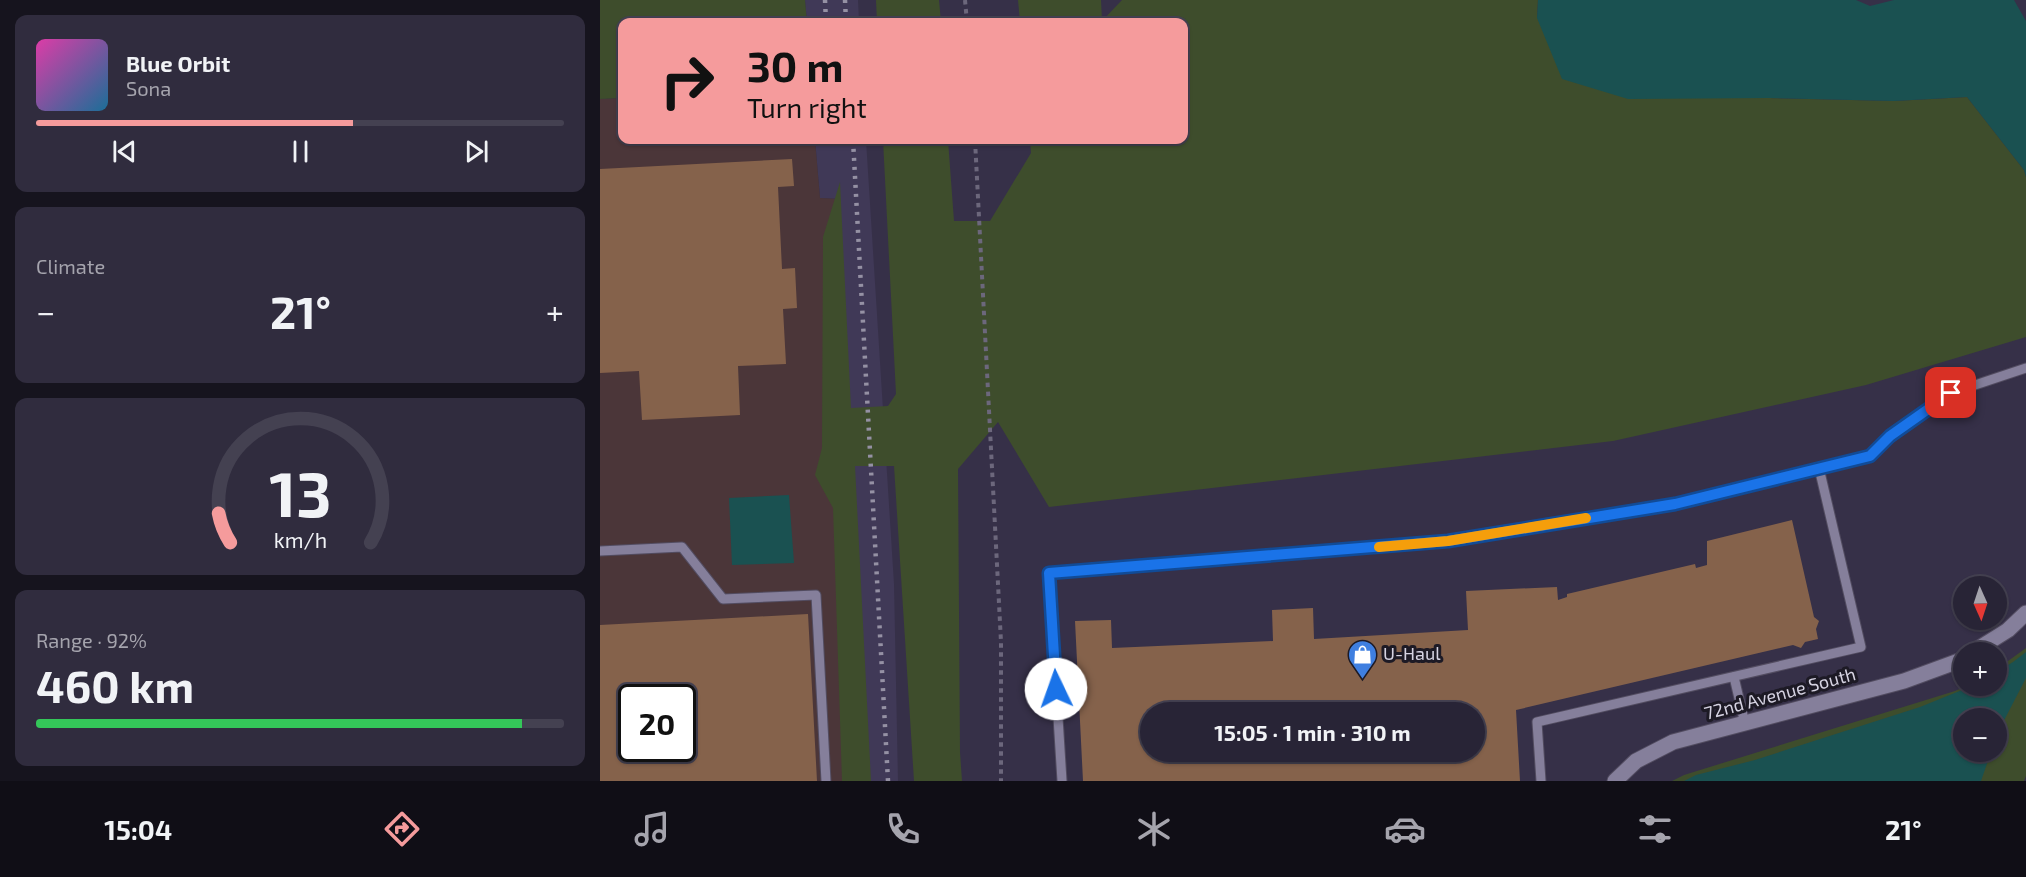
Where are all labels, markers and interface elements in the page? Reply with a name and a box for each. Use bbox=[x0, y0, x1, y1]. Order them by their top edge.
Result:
text: 30 m bbox=[747, 40, 843, 90]
icon: right bbox=[648, 42, 726, 120]
text: Blue Orbit bbox=[126, 50, 230, 76]
text: Sona bbox=[126, 76, 171, 100]
text: Turn right bbox=[747, 91, 867, 123]
icon: previous bbox=[108, 135, 141, 168]
icon: pause bbox=[284, 135, 317, 168]
icon: next bbox=[460, 135, 493, 168]
text: Climate bbox=[36, 254, 105, 278]
text: 21° bbox=[270, 284, 331, 338]
text: − bbox=[36, 291, 55, 331]
text: + bbox=[546, 291, 564, 331]
pin bbox=[1925, 367, 1976, 418]
icon: arrive bbox=[1934, 376, 1967, 409]
text: 13 bbox=[269, 455, 331, 530]
text: km/h bbox=[273, 528, 327, 553]
north arrow bbox=[1953, 576, 2007, 630]
map controls bbox=[1953, 576, 2007, 762]
text: Range · 92% bbox=[36, 628, 147, 652]
shop icon: U-Haul bbox=[1346, 638, 1378, 680]
place label: U-Haul bbox=[1383, 642, 1441, 664]
button: + bbox=[1953, 642, 2007, 696]
position arrow bbox=[1024, 657, 1088, 721]
text: 460 km bbox=[36, 658, 194, 712]
street label: 72nd Avenue South bbox=[1702, 662, 1858, 724]
speed limit sign: 20 bbox=[618, 684, 696, 762]
button: − bbox=[1953, 708, 2007, 762]
text: 15:05 · 1 min · 310 m bbox=[1214, 719, 1411, 745]
icon: directions bbox=[381, 808, 423, 850]
icon: music bbox=[631, 808, 673, 850]
icon: phone bbox=[882, 808, 924, 850]
icon: climate bbox=[1133, 808, 1175, 850]
icon: car bbox=[1384, 808, 1426, 850]
icon: filters bbox=[1634, 808, 1676, 850]
text: 15:04 bbox=[104, 813, 172, 845]
text: 21° bbox=[1885, 813, 1922, 845]

